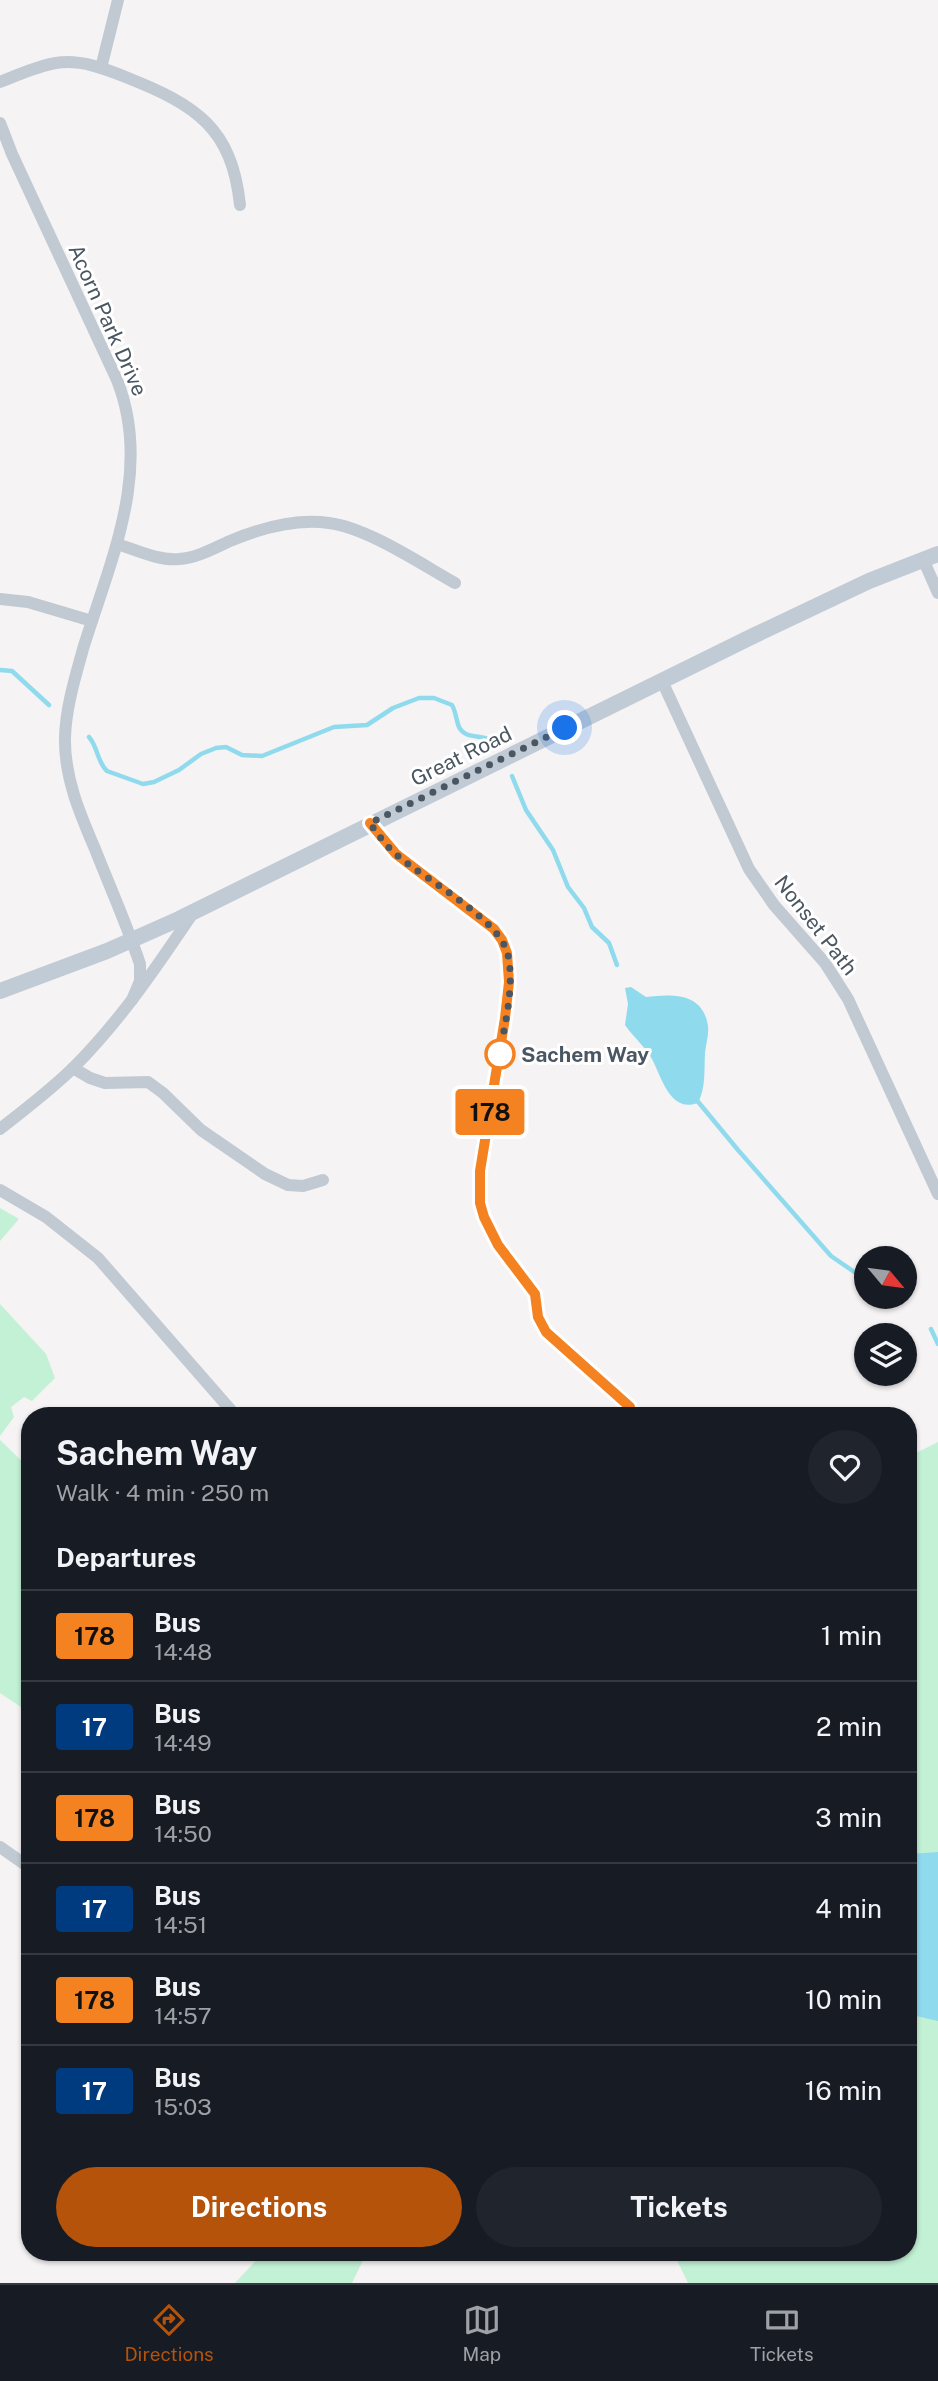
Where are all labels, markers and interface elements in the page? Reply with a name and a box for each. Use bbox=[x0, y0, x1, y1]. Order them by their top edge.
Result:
street label: Acorn Park Drive bbox=[63, 240, 153, 400]
your location bbox=[547, 710, 582, 745]
street label: Great Road bbox=[406, 721, 516, 791]
street label: Nonset Path bbox=[769, 870, 863, 980]
marker: Sachem Way bbox=[485, 1039, 515, 1069]
place label: Sachem Way bbox=[521, 1042, 649, 1067]
line badge: 178 bbox=[450, 1089, 530, 1135]
text: 178 bbox=[469, 1098, 511, 1126]
north arrow bbox=[854, 1246, 917, 1309]
map controls bbox=[854, 1246, 917, 1386]
button: layers bbox=[854, 1323, 917, 1386]
button: heart bbox=[808, 1430, 882, 1504]
text: Sachem Way bbox=[56, 1434, 257, 1472]
text: Walk · 4 min · 250 m bbox=[56, 1479, 269, 1506]
text: Departures bbox=[56, 1542, 196, 1573]
text: Bus bbox=[154, 1607, 201, 1638]
text: 1 min bbox=[821, 1620, 882, 1651]
text: 178 bbox=[74, 1622, 115, 1650]
text: 14:48 bbox=[154, 1638, 212, 1665]
text: Bus bbox=[154, 1698, 201, 1729]
text: 2 min bbox=[816, 1711, 882, 1742]
text: 17 bbox=[82, 1713, 107, 1741]
text: 14:49 bbox=[154, 1729, 212, 1756]
text: Bus bbox=[154, 1789, 201, 1820]
text: 3 min bbox=[815, 1802, 882, 1833]
text: 178 bbox=[74, 1804, 115, 1832]
text: 14:50 bbox=[154, 1820, 212, 1847]
text: Bus bbox=[154, 1880, 201, 1911]
text: 4 min bbox=[815, 1893, 882, 1924]
text: 17 bbox=[82, 1895, 107, 1923]
text: 14:51 bbox=[154, 1911, 207, 1938]
text: Bus bbox=[154, 1971, 201, 2002]
text: 10 min bbox=[805, 1984, 882, 2015]
text: 178 bbox=[74, 1986, 115, 2014]
text: 14:57 bbox=[154, 2002, 212, 2029]
text: Bus bbox=[154, 2062, 201, 2093]
text: 16 min bbox=[805, 2075, 882, 2106]
text: 17 bbox=[82, 2077, 107, 2105]
text: 15:03 bbox=[154, 2093, 212, 2120]
button: Directions bbox=[56, 2167, 462, 2247]
button: Tickets bbox=[476, 2167, 882, 2247]
tab: Directions bbox=[124, 2301, 214, 2365]
tab: Map bbox=[462, 2301, 501, 2365]
tab: Tickets bbox=[750, 2301, 814, 2365]

